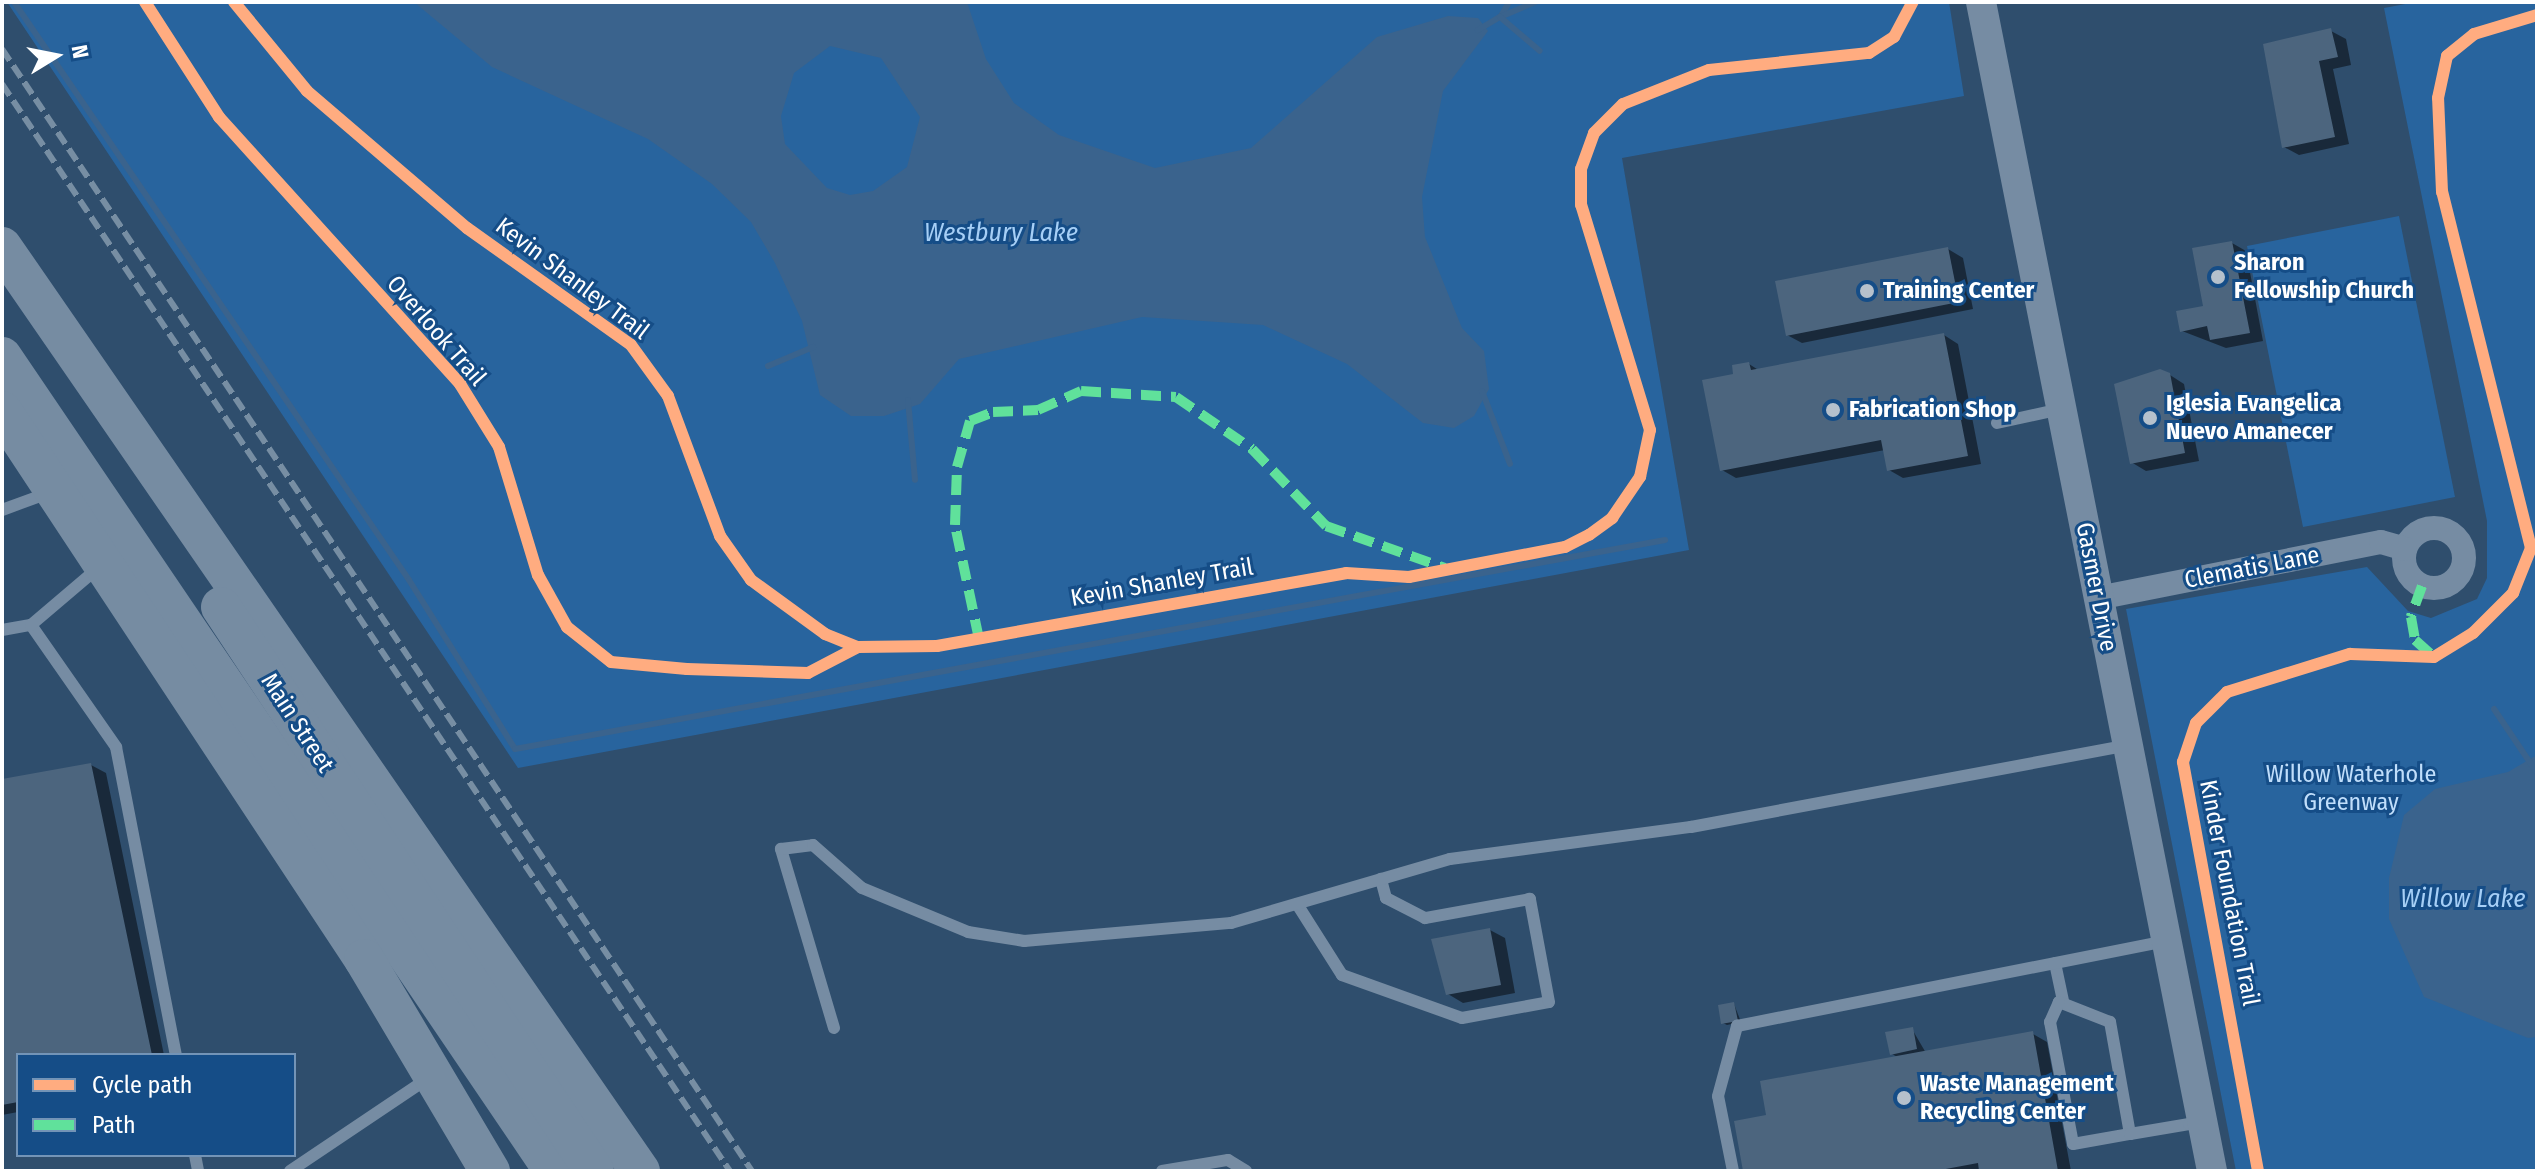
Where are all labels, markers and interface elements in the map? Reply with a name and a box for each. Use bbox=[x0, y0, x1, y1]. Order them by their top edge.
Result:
north arrow bbox=[16, 16, 96, 96]
text: N bbox=[66, 43, 95, 61]
street label: Kevin Shanley Trail bbox=[490, 212, 654, 346]
water label: Westbury Lake bbox=[924, 217, 1078, 249]
place label: Sharon Fellowship Church bbox=[2234, 249, 2414, 305]
marker: Sharon Fellowship Church bbox=[2209, 268, 2227, 286]
street label: Overlook Trail bbox=[380, 270, 492, 392]
place label: Training Center bbox=[1883, 277, 2034, 305]
marker: Training Center bbox=[1858, 282, 1876, 300]
place label: Iglesia Evangelica Nuevo Amanecer bbox=[2166, 390, 2341, 446]
place label: Fabrication Shop bbox=[1849, 396, 2016, 424]
marker: Fabrication Shop bbox=[1824, 401, 1842, 419]
marker: Iglesia Evangelica Nuevo Amanecer bbox=[2141, 409, 2159, 427]
street label: Gasmer Drive bbox=[2069, 520, 2123, 654]
street label: Clematis Lane bbox=[2182, 541, 2322, 595]
street label: Kevin Shanley Trail bbox=[1069, 553, 1255, 613]
street label: Main Street bbox=[254, 668, 340, 778]
park label: Willow Waterhole Greenway bbox=[2266, 761, 2436, 817]
street label: Kinder Foundation Trail bbox=[2193, 778, 2265, 1008]
water label: Willow Lake bbox=[2400, 883, 2526, 915]
legend bbox=[16, 1053, 296, 1157]
place label: Waste Management Recycling Center bbox=[1920, 1070, 2114, 1126]
text: Cycle path bbox=[92, 1071, 192, 1099]
marker: Waste Management Recycling Center bbox=[1895, 1089, 1913, 1107]
text: Path bbox=[92, 1111, 136, 1139]

